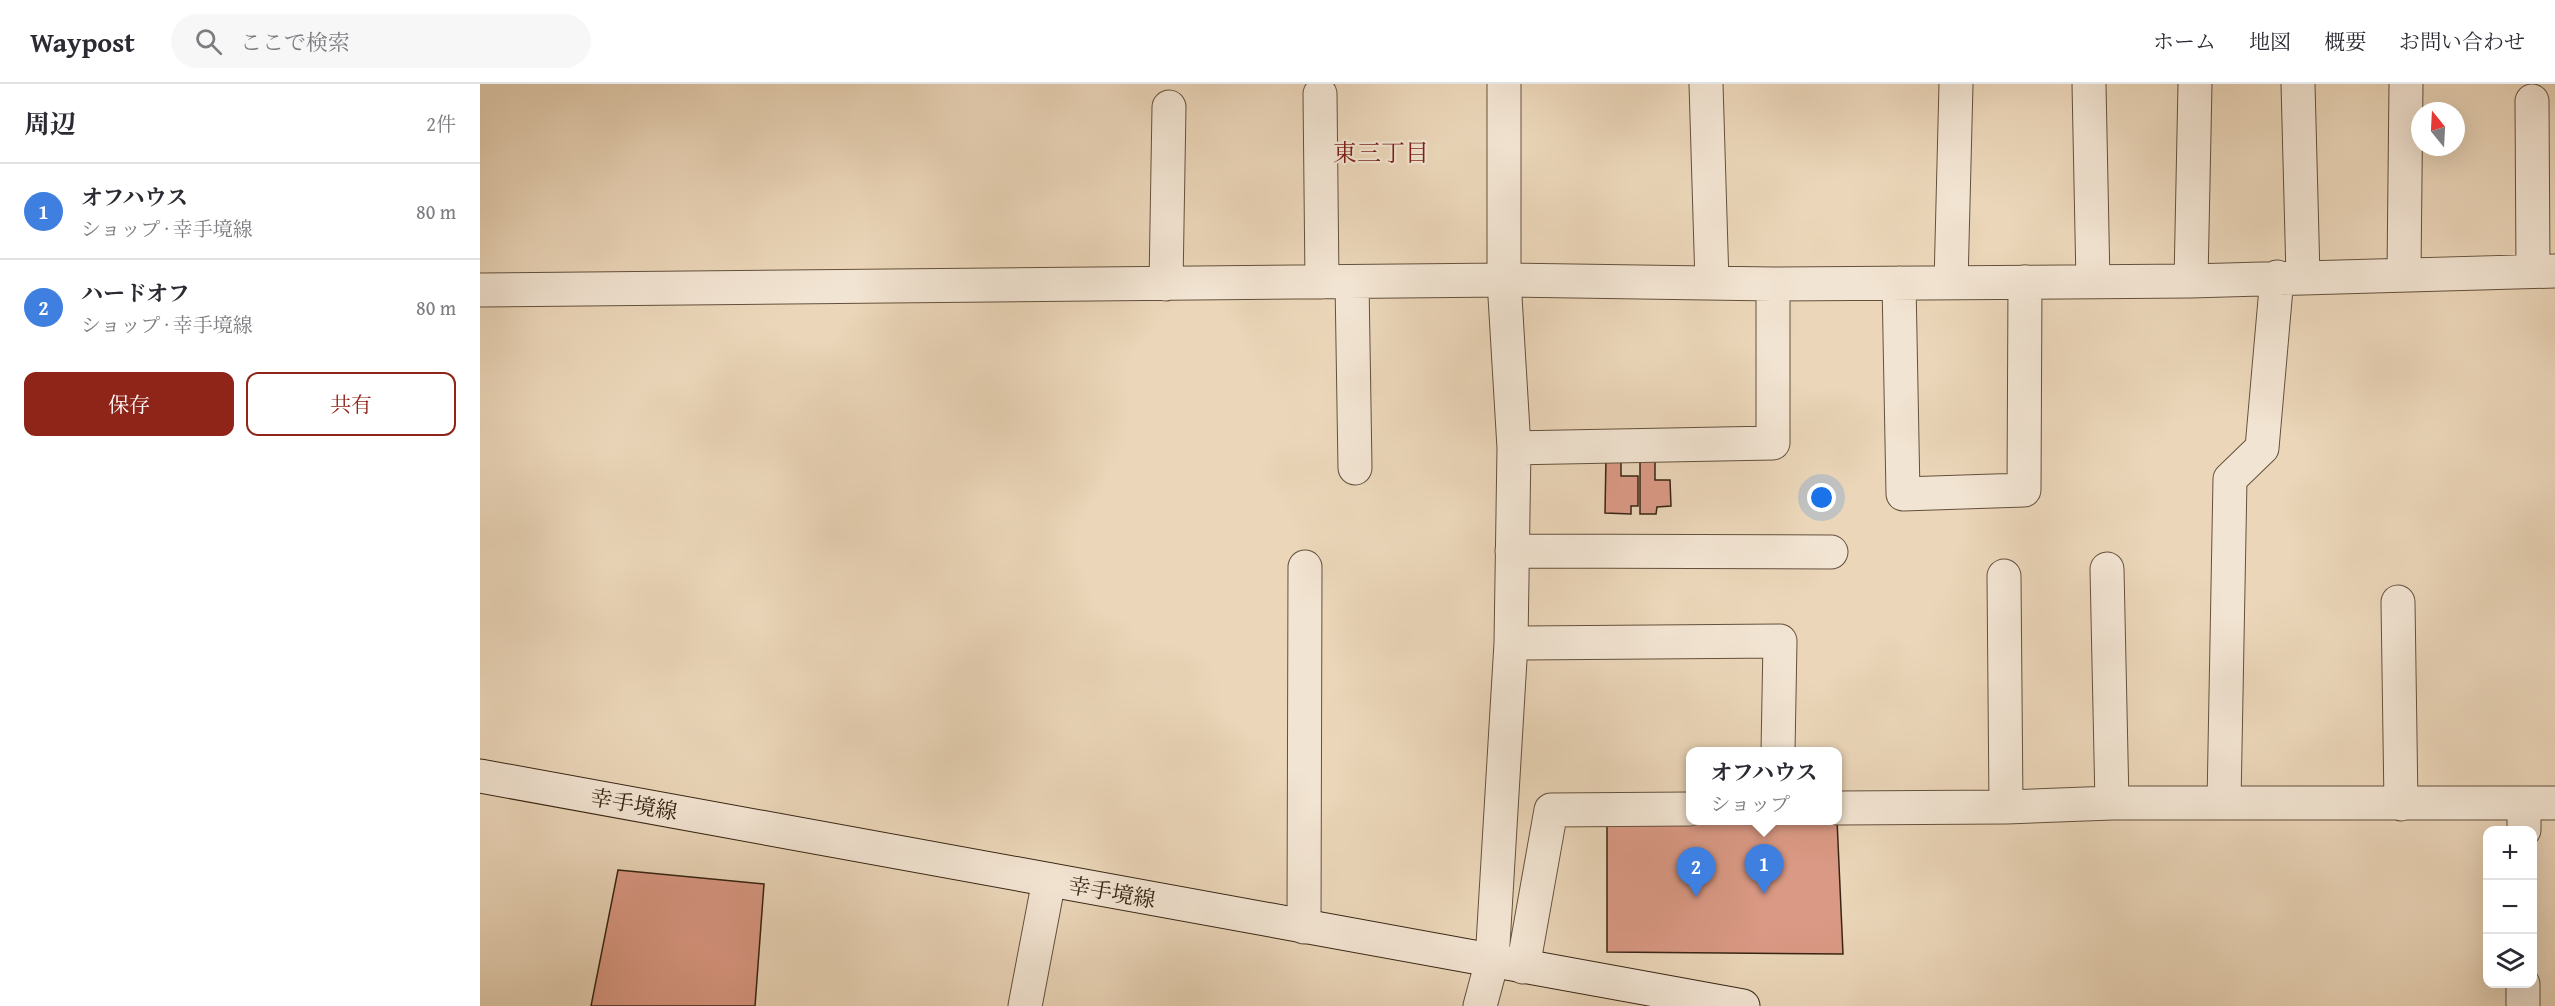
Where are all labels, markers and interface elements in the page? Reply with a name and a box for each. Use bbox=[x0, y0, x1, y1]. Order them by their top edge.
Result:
search box bbox=[171, 14, 591, 68]
text: Waypost bbox=[30, 21, 135, 62]
icon: search bbox=[192, 25, 225, 58]
text: ここで検索 bbox=[240, 26, 350, 58]
text: ホーム bbox=[2153, 26, 2216, 57]
text: 地図 bbox=[2249, 26, 2291, 57]
text: 概要 bbox=[2324, 26, 2366, 57]
text: お問い合わせ bbox=[2399, 26, 2525, 57]
north arrow bbox=[2411, 102, 2465, 156]
text: 周辺 bbox=[24, 104, 76, 143]
text: 2件 bbox=[426, 109, 456, 138]
district label: 東三丁目 bbox=[1333, 135, 1429, 170]
text: オフハウス bbox=[81, 181, 188, 213]
text: 1 bbox=[38, 197, 49, 226]
text: 80 m bbox=[416, 197, 456, 226]
text: ショップ · 幸手境線 bbox=[81, 214, 253, 243]
text: ハードオフ bbox=[81, 277, 190, 309]
text: 2 bbox=[38, 293, 49, 322]
text: 80 m bbox=[416, 293, 456, 322]
text: ショップ · 幸手境線 bbox=[81, 310, 253, 339]
button: 保存 bbox=[24, 372, 234, 436]
button: 共有 bbox=[246, 372, 456, 436]
your location bbox=[1807, 483, 1836, 512]
popup bbox=[1686, 747, 1842, 825]
text: オフハウス bbox=[1711, 756, 1817, 788]
street label: 幸手境線 bbox=[588, 781, 680, 827]
text: ショップ bbox=[1711, 789, 1790, 818]
map controls bbox=[2483, 826, 2537, 988]
button: + bbox=[2483, 826, 2537, 880]
pin: 1 bbox=[1744, 844, 1784, 894]
pin: 2 bbox=[1676, 848, 1716, 897]
street label: 幸手境線 bbox=[1066, 869, 1158, 915]
button: − bbox=[2483, 880, 2537, 934]
button: layers bbox=[2483, 934, 2537, 988]

